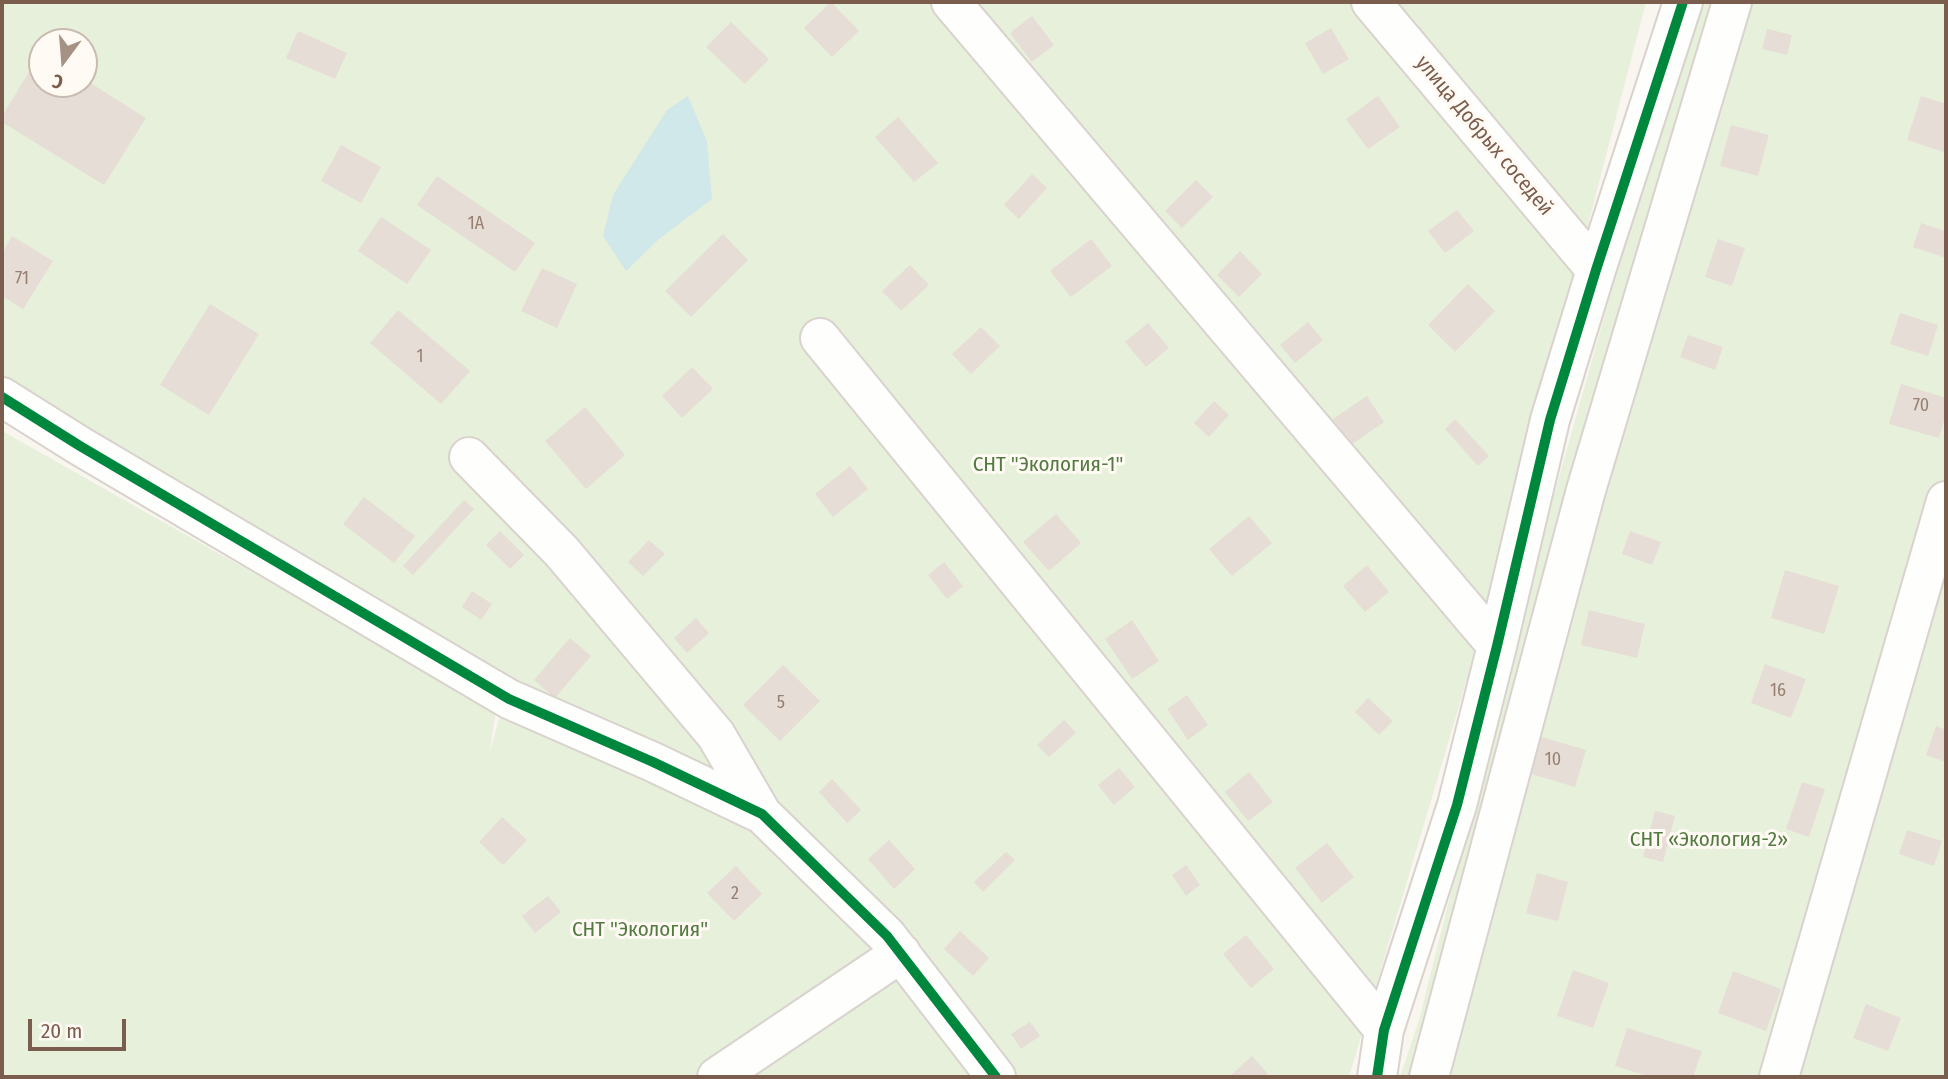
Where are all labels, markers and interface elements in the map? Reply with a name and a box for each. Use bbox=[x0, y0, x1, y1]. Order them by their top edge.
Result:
north arrow bbox=[28, 28, 98, 98]
street label: улица Добрых соседей bbox=[1410, 51, 1558, 221]
text: С bbox=[50, 69, 66, 94]
house number: 1А bbox=[468, 213, 484, 235]
house number: 71 bbox=[15, 268, 29, 290]
house number: 1 bbox=[416, 346, 424, 368]
house number: 70 bbox=[1913, 395, 1929, 417]
park label: СНТ "Экология-1" bbox=[973, 452, 1123, 478]
house number: 16 bbox=[1770, 680, 1786, 702]
house number: 5 bbox=[777, 692, 785, 714]
house number: 10 bbox=[1545, 749, 1561, 771]
park label: СНТ «Экология-2» bbox=[1630, 827, 1788, 853]
house number: 2 bbox=[731, 883, 739, 905]
park label: СНТ "Экология" bbox=[572, 917, 708, 943]
scale bar bbox=[32, 1006, 130, 1050]
text: 20 m bbox=[41, 1018, 82, 1044]

